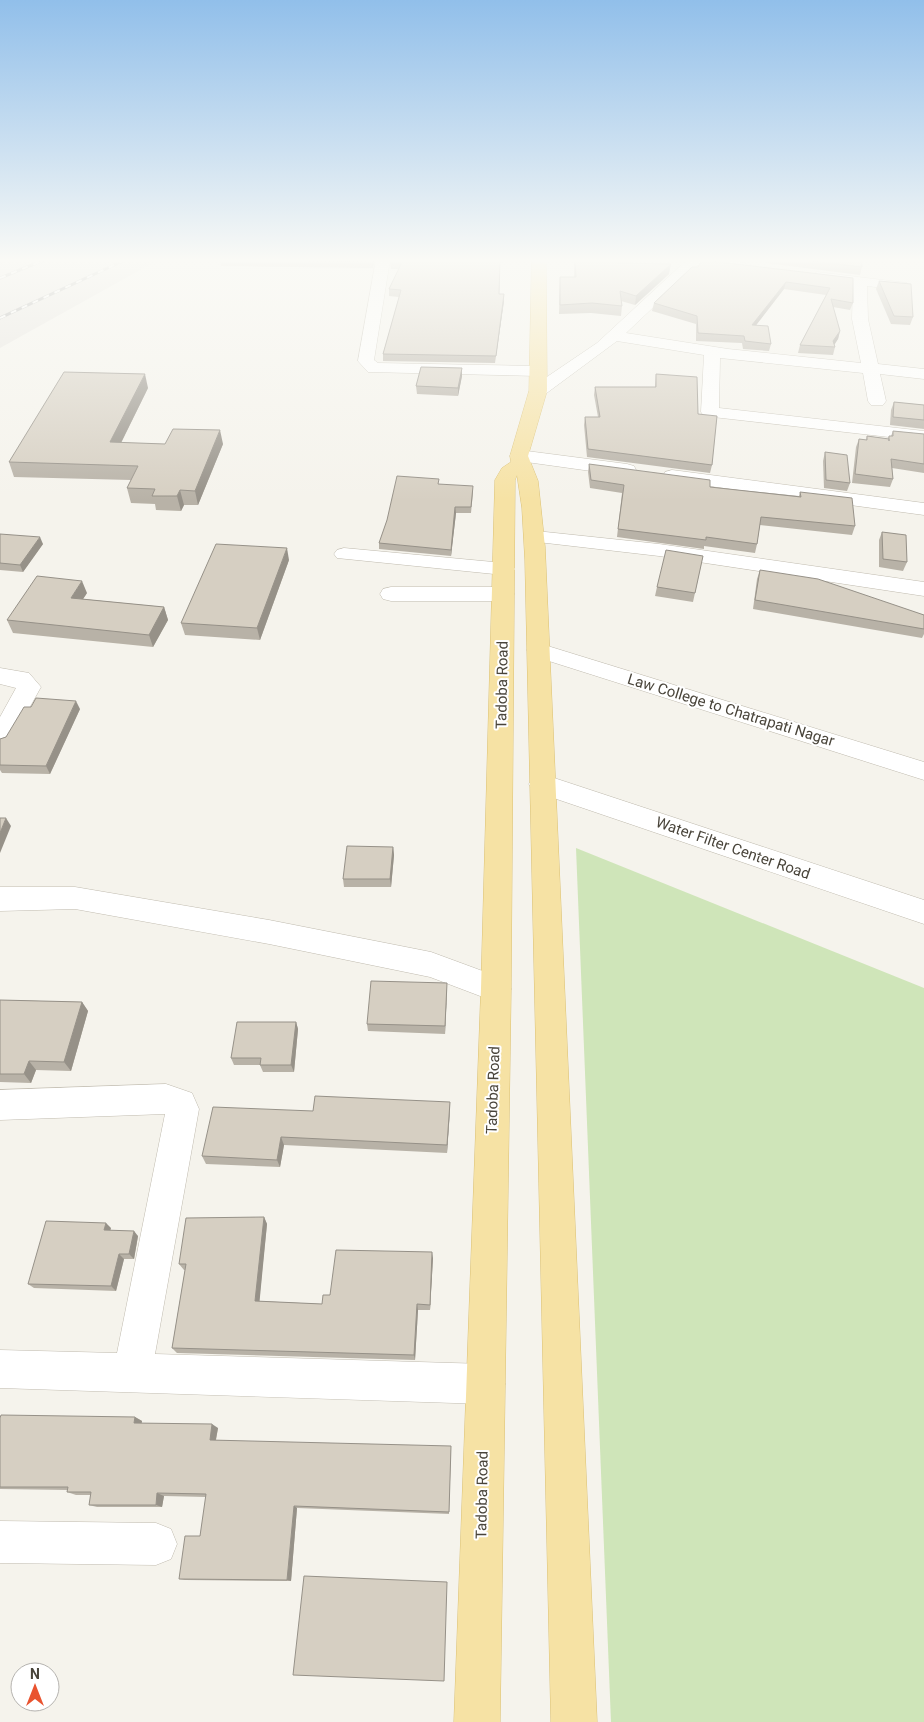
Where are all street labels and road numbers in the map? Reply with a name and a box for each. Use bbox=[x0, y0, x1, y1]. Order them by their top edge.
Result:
street label: Tadoba Road bbox=[492, 641, 512, 729]
street label: Law College to Chatrapati Nagar bbox=[625, 670, 837, 750]
street label: Water Filter Center Road bbox=[653, 813, 813, 883]
street label: Tadoba Road bbox=[482, 1046, 504, 1134]
street label: Tadoba Road bbox=[472, 1451, 492, 1539]

